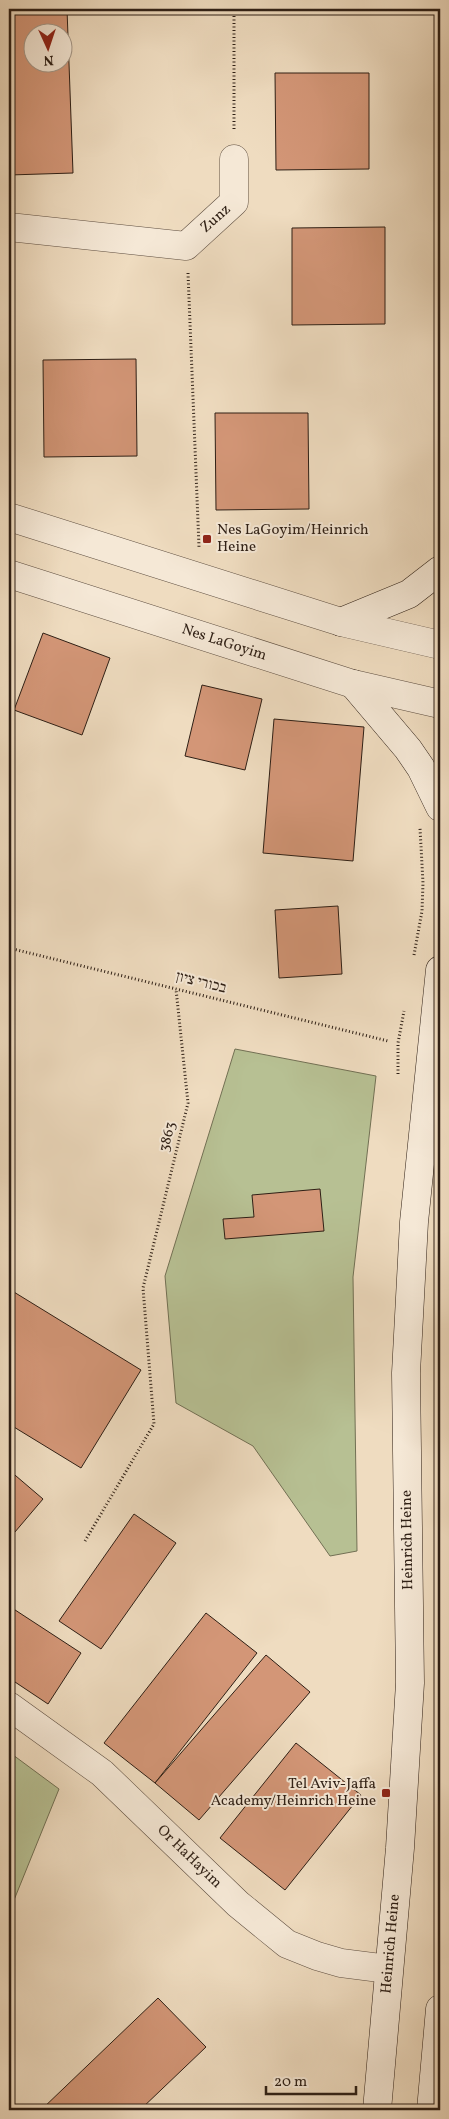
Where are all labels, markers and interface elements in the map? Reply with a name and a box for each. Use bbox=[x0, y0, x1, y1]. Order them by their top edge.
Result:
north arrow bbox=[22, 22, 72, 72]
text: N bbox=[43, 50, 54, 69]
street label: Zunz bbox=[196, 200, 236, 238]
place label: Nes LaGoyim/Heinrich Heine bbox=[217, 520, 369, 558]
marker: Nes LaGoyim/Heinrich Heine bbox=[201, 533, 213, 545]
street label: Nes LaGoyim bbox=[179, 619, 269, 667]
street label: בכורי ציון bbox=[173, 967, 229, 999]
street label: 3863 bbox=[154, 1120, 182, 1154]
street label: Heinrich Heine bbox=[397, 1490, 419, 1590]
place label: Tel Aviv-Jaffa Academy/Heinrich Heine bbox=[211, 1774, 376, 1812]
marker: Tel Aviv-Jaffa Academy/Heinrich Heine bbox=[380, 1787, 392, 1799]
street label: Or HaHayim bbox=[152, 1821, 226, 1893]
street label: Heinrich Heine bbox=[376, 1893, 406, 1995]
scale bar bbox=[266, 2064, 356, 2096]
text: 20 m bbox=[274, 2072, 307, 2093]

